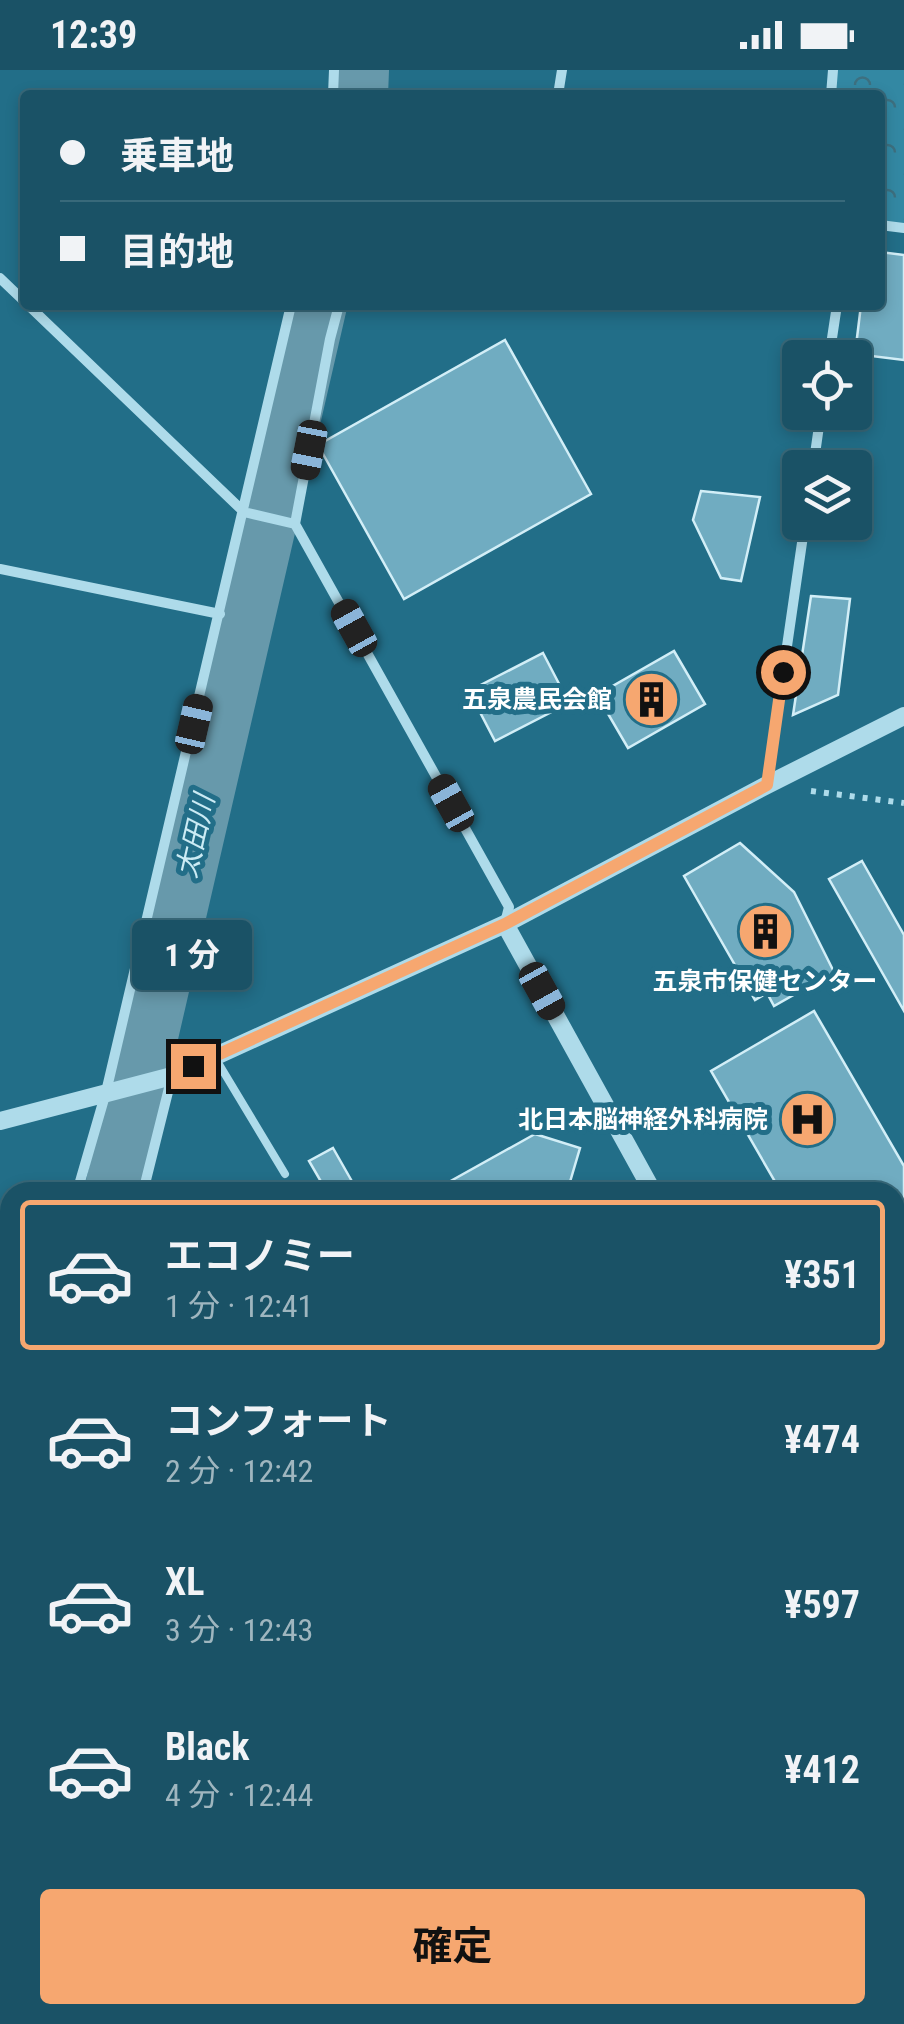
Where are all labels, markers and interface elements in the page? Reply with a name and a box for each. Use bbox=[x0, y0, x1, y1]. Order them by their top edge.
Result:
text: 12:39 bbox=[50, 13, 137, 57]
text: 乗車地 bbox=[120, 134, 234, 178]
text: 目的地 bbox=[120, 230, 234, 274]
map controls bbox=[782, 340, 872, 540]
button: locate bbox=[782, 340, 872, 430]
car bbox=[289, 418, 329, 482]
button: layers bbox=[782, 450, 872, 540]
car bbox=[326, 594, 382, 662]
route start bbox=[761, 650, 806, 695]
building icon: 五泉農民会館 bbox=[621, 669, 681, 729]
place label: 五泉農民会館 bbox=[462, 685, 612, 714]
car bbox=[173, 691, 215, 757]
car bbox=[423, 769, 479, 837]
water label: 太田川 bbox=[170, 789, 222, 881]
building icon: 五泉市保健センター bbox=[735, 902, 795, 962]
callout: 1 分 bbox=[133, 921, 253, 991]
text: 1 分 bbox=[164, 936, 220, 974]
car bbox=[514, 957, 570, 1025]
place label: 五泉市保健センター bbox=[652, 967, 878, 996]
route end bbox=[171, 1044, 216, 1089]
hospital icon: 北日本脳神経外科病院 bbox=[777, 1089, 837, 1149]
place label: 北日本脳神経外科病院 bbox=[518, 1105, 768, 1134]
icon: car bbox=[45, 1230, 135, 1320]
text: エコノミー bbox=[165, 1234, 355, 1278]
text: ¥351 bbox=[784, 1253, 860, 1297]
text: 1 分 · 12:41 bbox=[165, 1287, 313, 1325]
icon: car bbox=[45, 1395, 135, 1485]
text: コンフォート bbox=[165, 1399, 392, 1443]
text: ¥474 bbox=[784, 1418, 860, 1462]
text: 2 分 · 12:42 bbox=[165, 1452, 313, 1490]
icon: car bbox=[45, 1560, 135, 1650]
text: XL bbox=[165, 1560, 204, 1604]
text: ¥597 bbox=[784, 1583, 860, 1627]
text: 3 分 · 12:43 bbox=[165, 1611, 313, 1649]
icon: car bbox=[45, 1725, 135, 1815]
text: Black bbox=[165, 1725, 249, 1769]
text: ¥412 bbox=[784, 1748, 860, 1792]
text: 4 分 · 12:44 bbox=[165, 1776, 313, 1814]
button: 確定 bbox=[40, 1889, 865, 2004]

